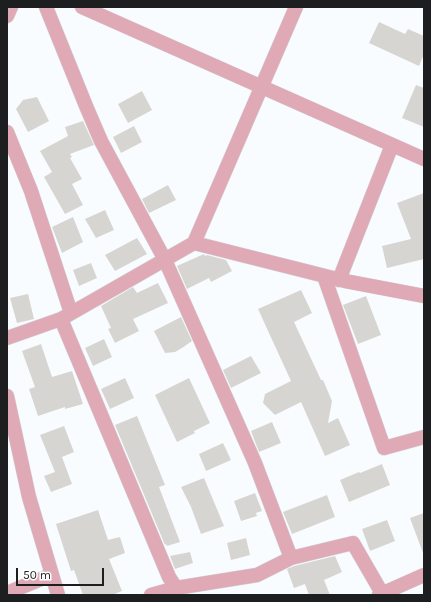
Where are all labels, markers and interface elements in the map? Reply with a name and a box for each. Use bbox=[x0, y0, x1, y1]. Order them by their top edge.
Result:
scale bar bbox=[18, 560, 106, 586]
text: 50 m bbox=[23, 568, 51, 582]

